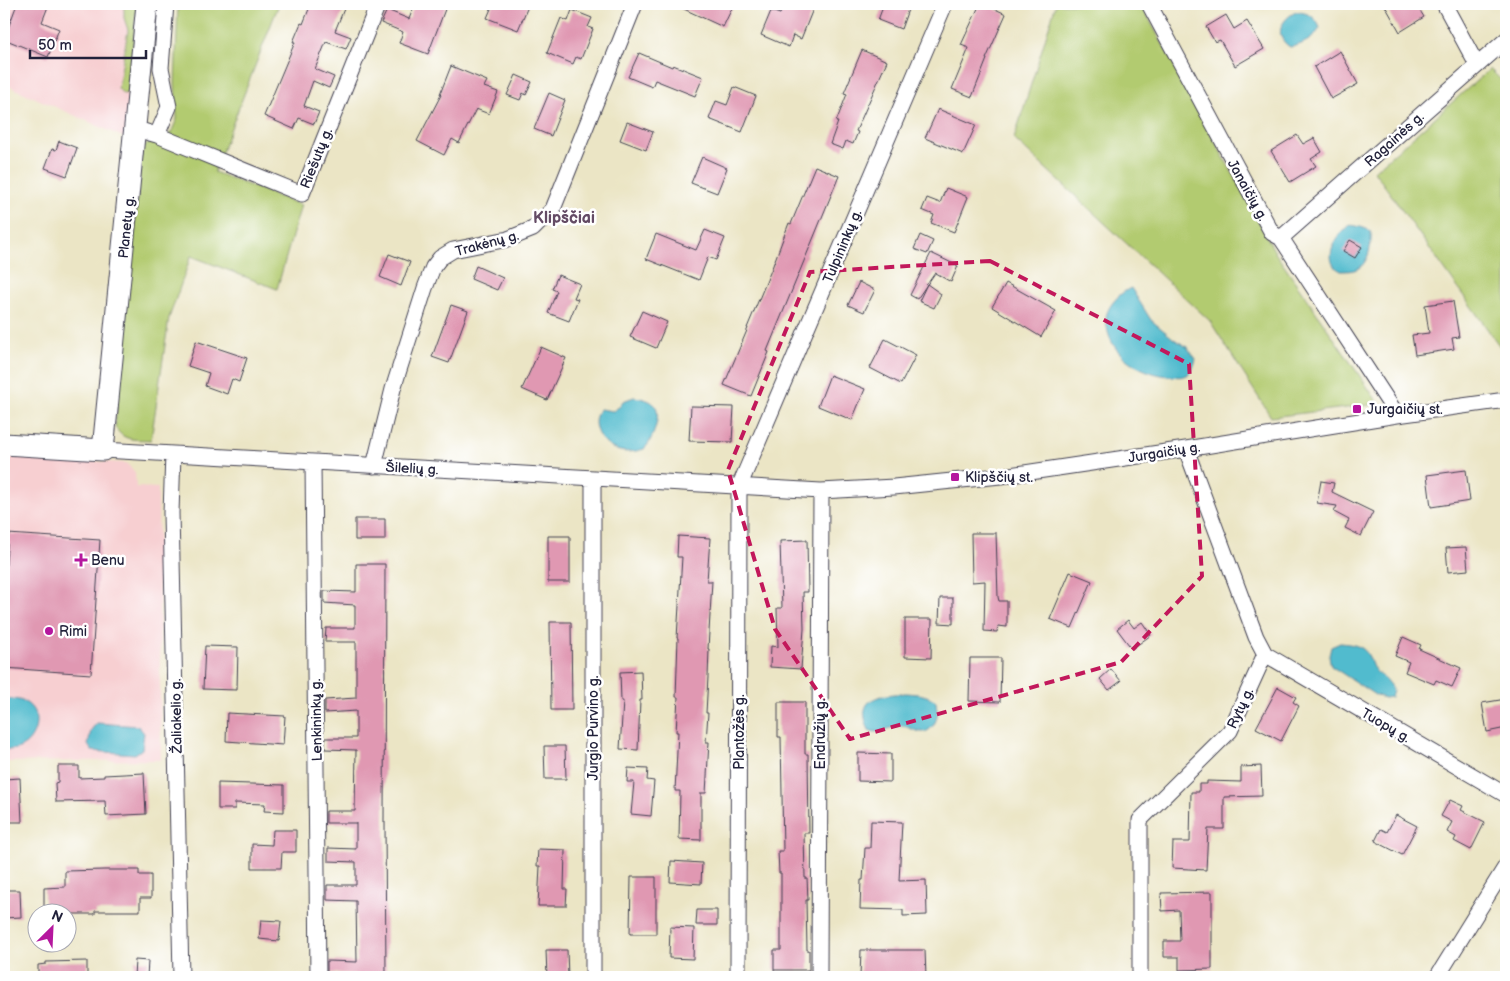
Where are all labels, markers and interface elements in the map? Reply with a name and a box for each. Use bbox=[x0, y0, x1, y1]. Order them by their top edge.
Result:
scale bar bbox=[30, 28, 146, 60]
text: 50 m bbox=[38, 36, 72, 55]
street label: Ragainės g. bbox=[1361, 108, 1428, 170]
street label: Riešutų g. bbox=[297, 125, 336, 191]
street label: Janaičių g. bbox=[1224, 157, 1272, 224]
street label: Planetų g. bbox=[115, 195, 138, 259]
street label: Tulpininkų g. bbox=[819, 207, 866, 286]
district label: Klipščiai bbox=[533, 209, 595, 228]
street label: Trakėnų g. bbox=[453, 227, 521, 260]
place label: Jurgaičių st. bbox=[1367, 401, 1443, 418]
marker: Jurgaičių st. bbox=[1351, 403, 1363, 415]
street label: Jurgaičių g. bbox=[1127, 438, 1202, 467]
street label: Šilelių g. bbox=[385, 458, 439, 478]
place label: Klipščių st. bbox=[965, 469, 1033, 486]
marker: Klipščių st. bbox=[949, 471, 961, 483]
place label: Benu bbox=[91, 552, 125, 569]
marker: Benu bbox=[75, 554, 87, 566]
place label: Rimi bbox=[59, 623, 87, 640]
marker: Rimi bbox=[43, 625, 55, 637]
street label: Jurgio Purvino g. bbox=[585, 675, 602, 781]
street label: Žaliakelio g. bbox=[166, 678, 186, 755]
street label: Lenkininkų g. bbox=[307, 678, 326, 761]
street label: Rytų g. bbox=[1224, 685, 1257, 731]
street label: Plantožės g. bbox=[731, 694, 748, 770]
street label: Endružių g. bbox=[812, 698, 829, 770]
street label: Tuopų g. bbox=[1358, 705, 1414, 746]
north arrow bbox=[28, 904, 78, 954]
text: N bbox=[49, 907, 65, 926]

